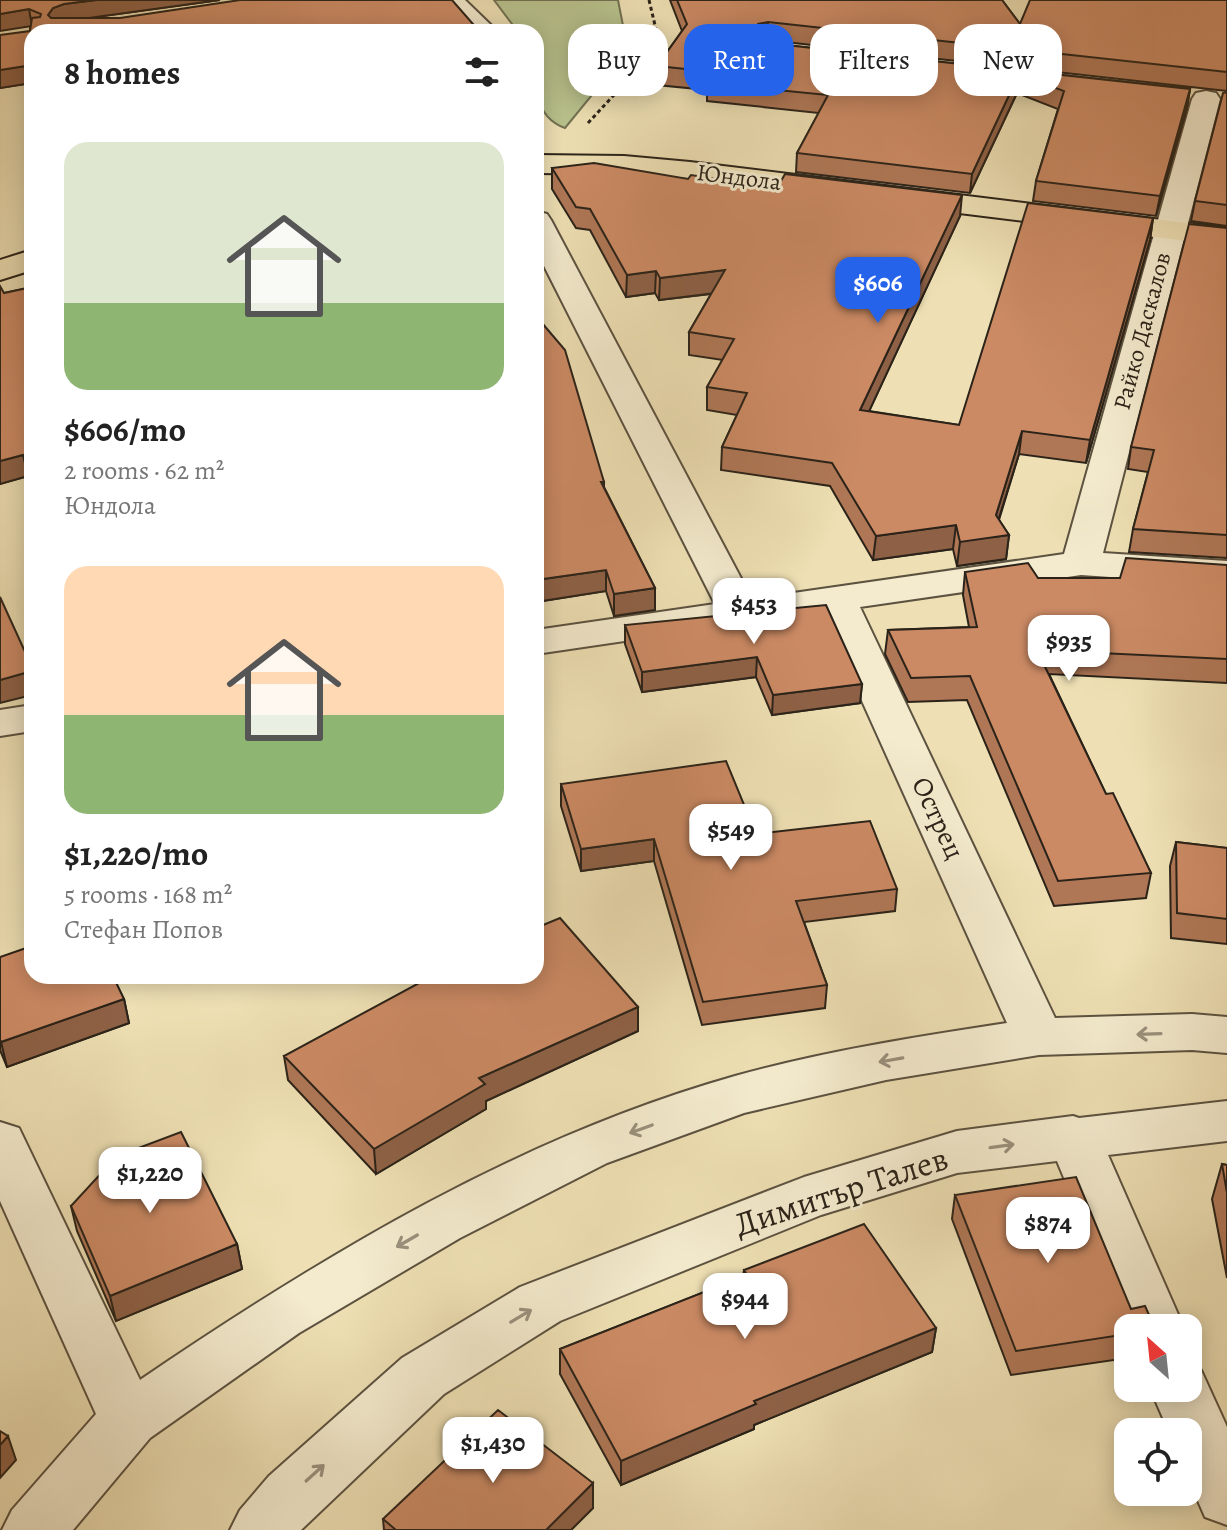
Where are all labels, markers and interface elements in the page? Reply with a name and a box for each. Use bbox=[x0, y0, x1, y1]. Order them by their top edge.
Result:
chip: Buy bbox=[568, 24, 668, 96]
chip: Rent bbox=[684, 24, 794, 96]
chip: Filters bbox=[810, 24, 938, 96]
chip: New bbox=[954, 24, 1062, 96]
text: 8 homes bbox=[64, 49, 180, 96]
icon: filters bbox=[460, 50, 504, 94]
street label: Юндола bbox=[695, 156, 783, 198]
icon: home bbox=[212, 194, 356, 338]
street label: Райко Даскалов bbox=[1106, 249, 1178, 413]
pin: $606 bbox=[831, 257, 925, 325]
text: $606 bbox=[853, 265, 903, 300]
text: $606/mo bbox=[64, 406, 186, 453]
text: 2 rooms · 62 m² bbox=[64, 453, 224, 488]
text: Юндола bbox=[64, 488, 156, 523]
pin: $453 bbox=[707, 578, 801, 646]
text: $453 bbox=[731, 586, 777, 621]
pin: $935 bbox=[1022, 615, 1116, 683]
icon: home bbox=[212, 618, 356, 762]
text: $935 bbox=[1046, 623, 1092, 658]
street label: Острец bbox=[902, 771, 974, 865]
pin: $549 bbox=[684, 804, 778, 872]
text: $549 bbox=[707, 812, 755, 847]
text: $1,220/mo bbox=[64, 830, 208, 877]
text: 5 rooms · 168 m² bbox=[64, 877, 232, 912]
text: Стефан Попов bbox=[64, 912, 223, 947]
one-way arrow bbox=[1136, 1026, 1163, 1041]
one-way arrow bbox=[879, 1054, 904, 1069]
one-way arrow bbox=[629, 1123, 654, 1138]
street label: Димитър Талев bbox=[728, 1134, 954, 1248]
one-way arrow bbox=[989, 1138, 1014, 1153]
pin: $1,220 bbox=[85, 1147, 215, 1215]
text: $1,220 bbox=[117, 1155, 183, 1190]
pin: $874 bbox=[1001, 1197, 1095, 1265]
text: $874 bbox=[1024, 1205, 1072, 1240]
one-way arrow bbox=[396, 1233, 419, 1249]
pin: $944 bbox=[698, 1273, 792, 1341]
text: $944 bbox=[721, 1281, 769, 1316]
one-way arrow bbox=[509, 1307, 532, 1323]
north arrow bbox=[1114, 1314, 1202, 1402]
map controls bbox=[1114, 1314, 1202, 1506]
pin: $1,430 bbox=[428, 1417, 558, 1485]
button: locate bbox=[1114, 1418, 1202, 1506]
text: $1,430 bbox=[461, 1425, 525, 1460]
one-way arrow bbox=[305, 1465, 325, 1483]

